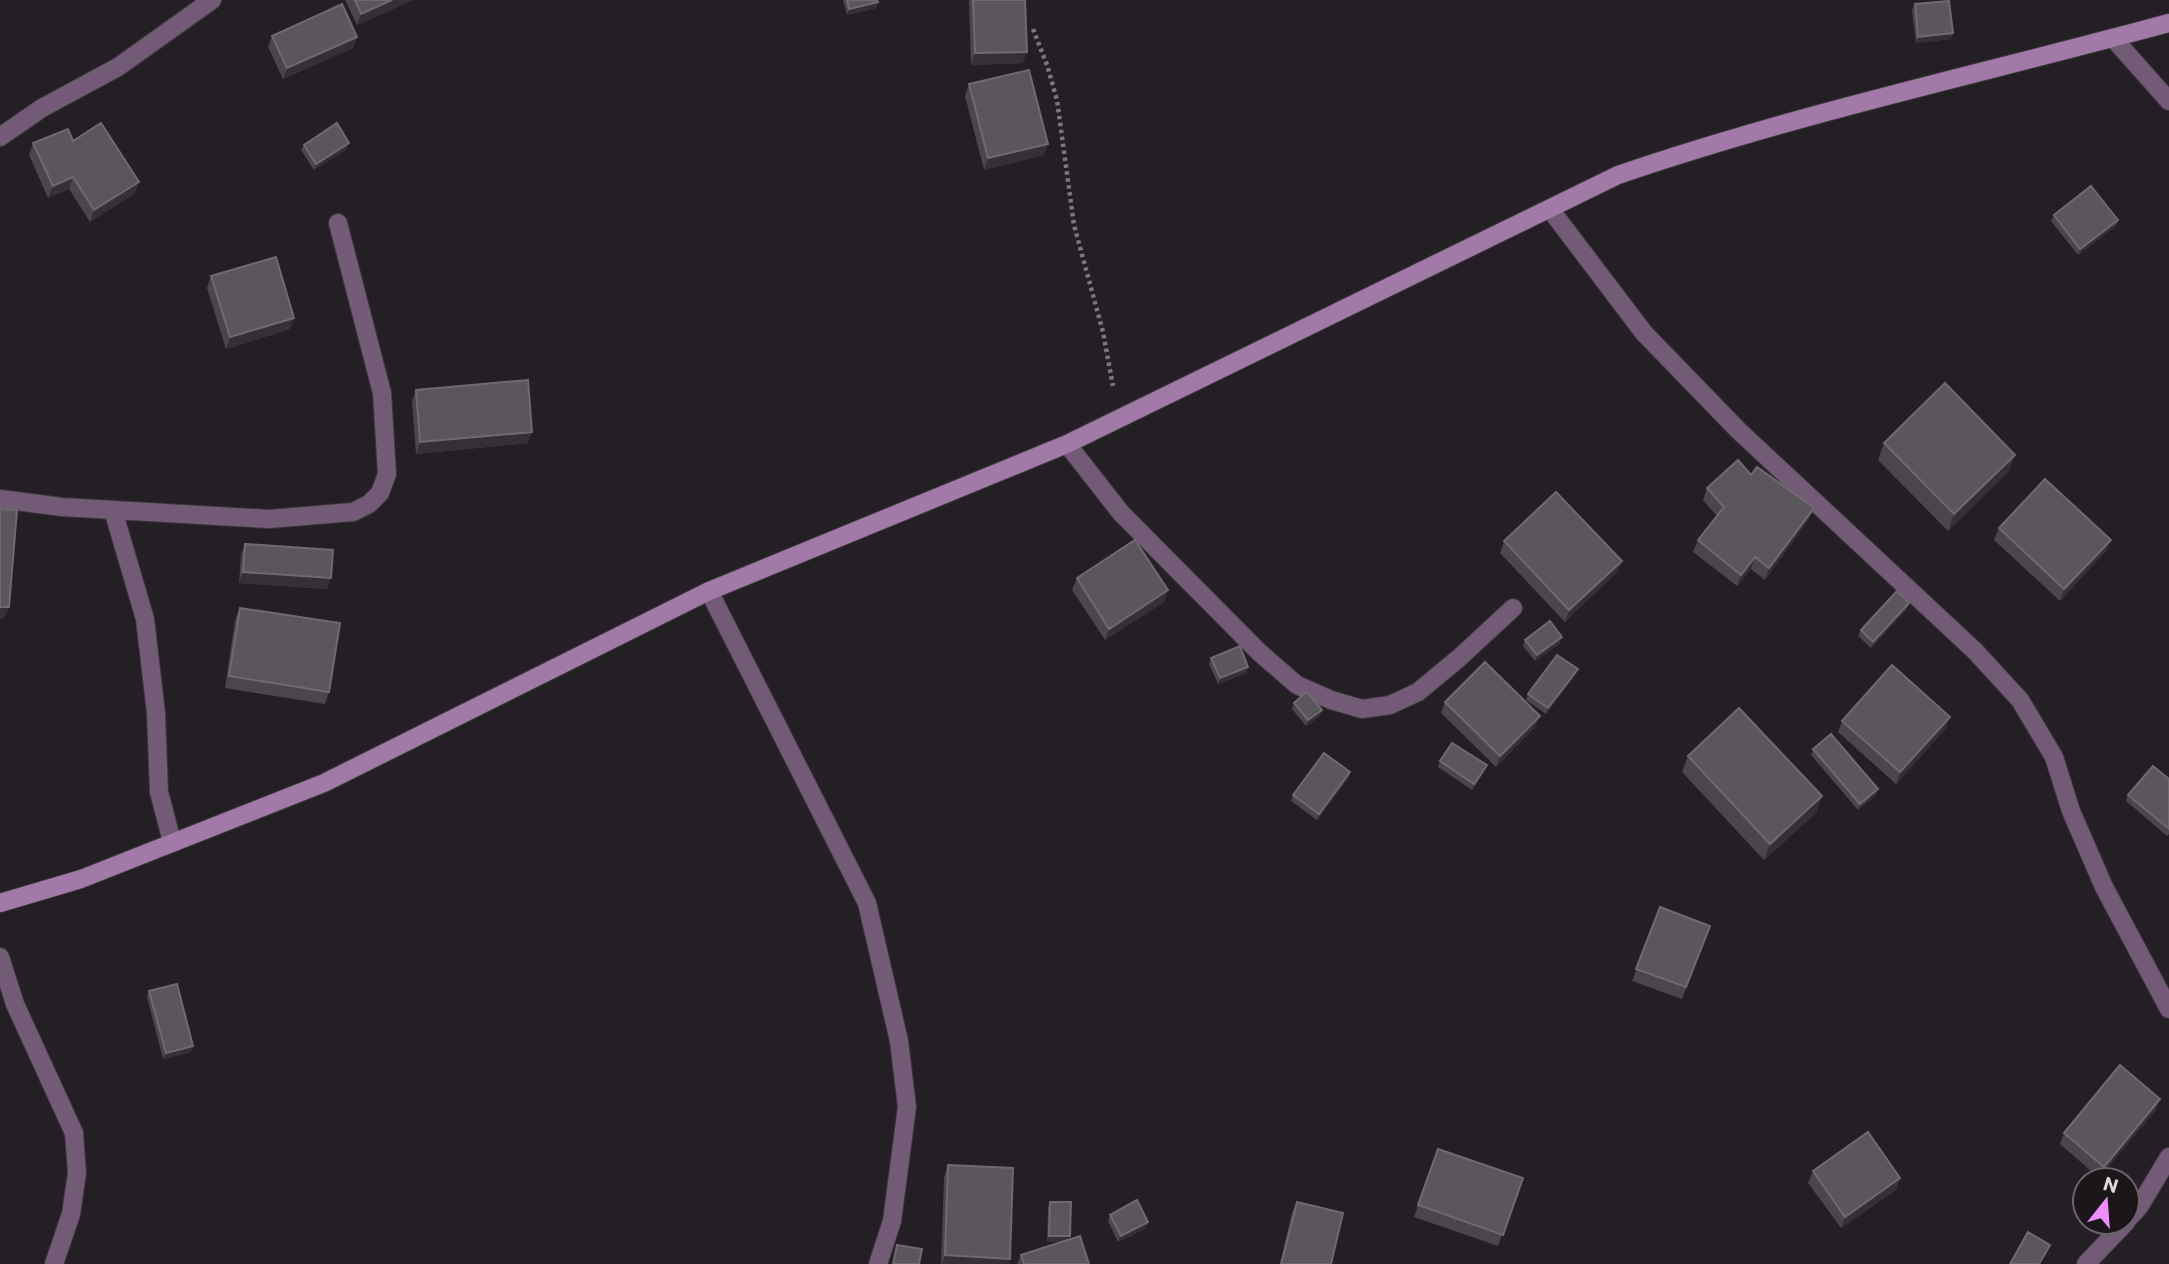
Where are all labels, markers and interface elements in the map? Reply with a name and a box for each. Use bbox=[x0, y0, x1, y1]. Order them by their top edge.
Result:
north arrow bbox=[2071, 1166, 2141, 1236]
text: N bbox=[2101, 1171, 2121, 1197]

